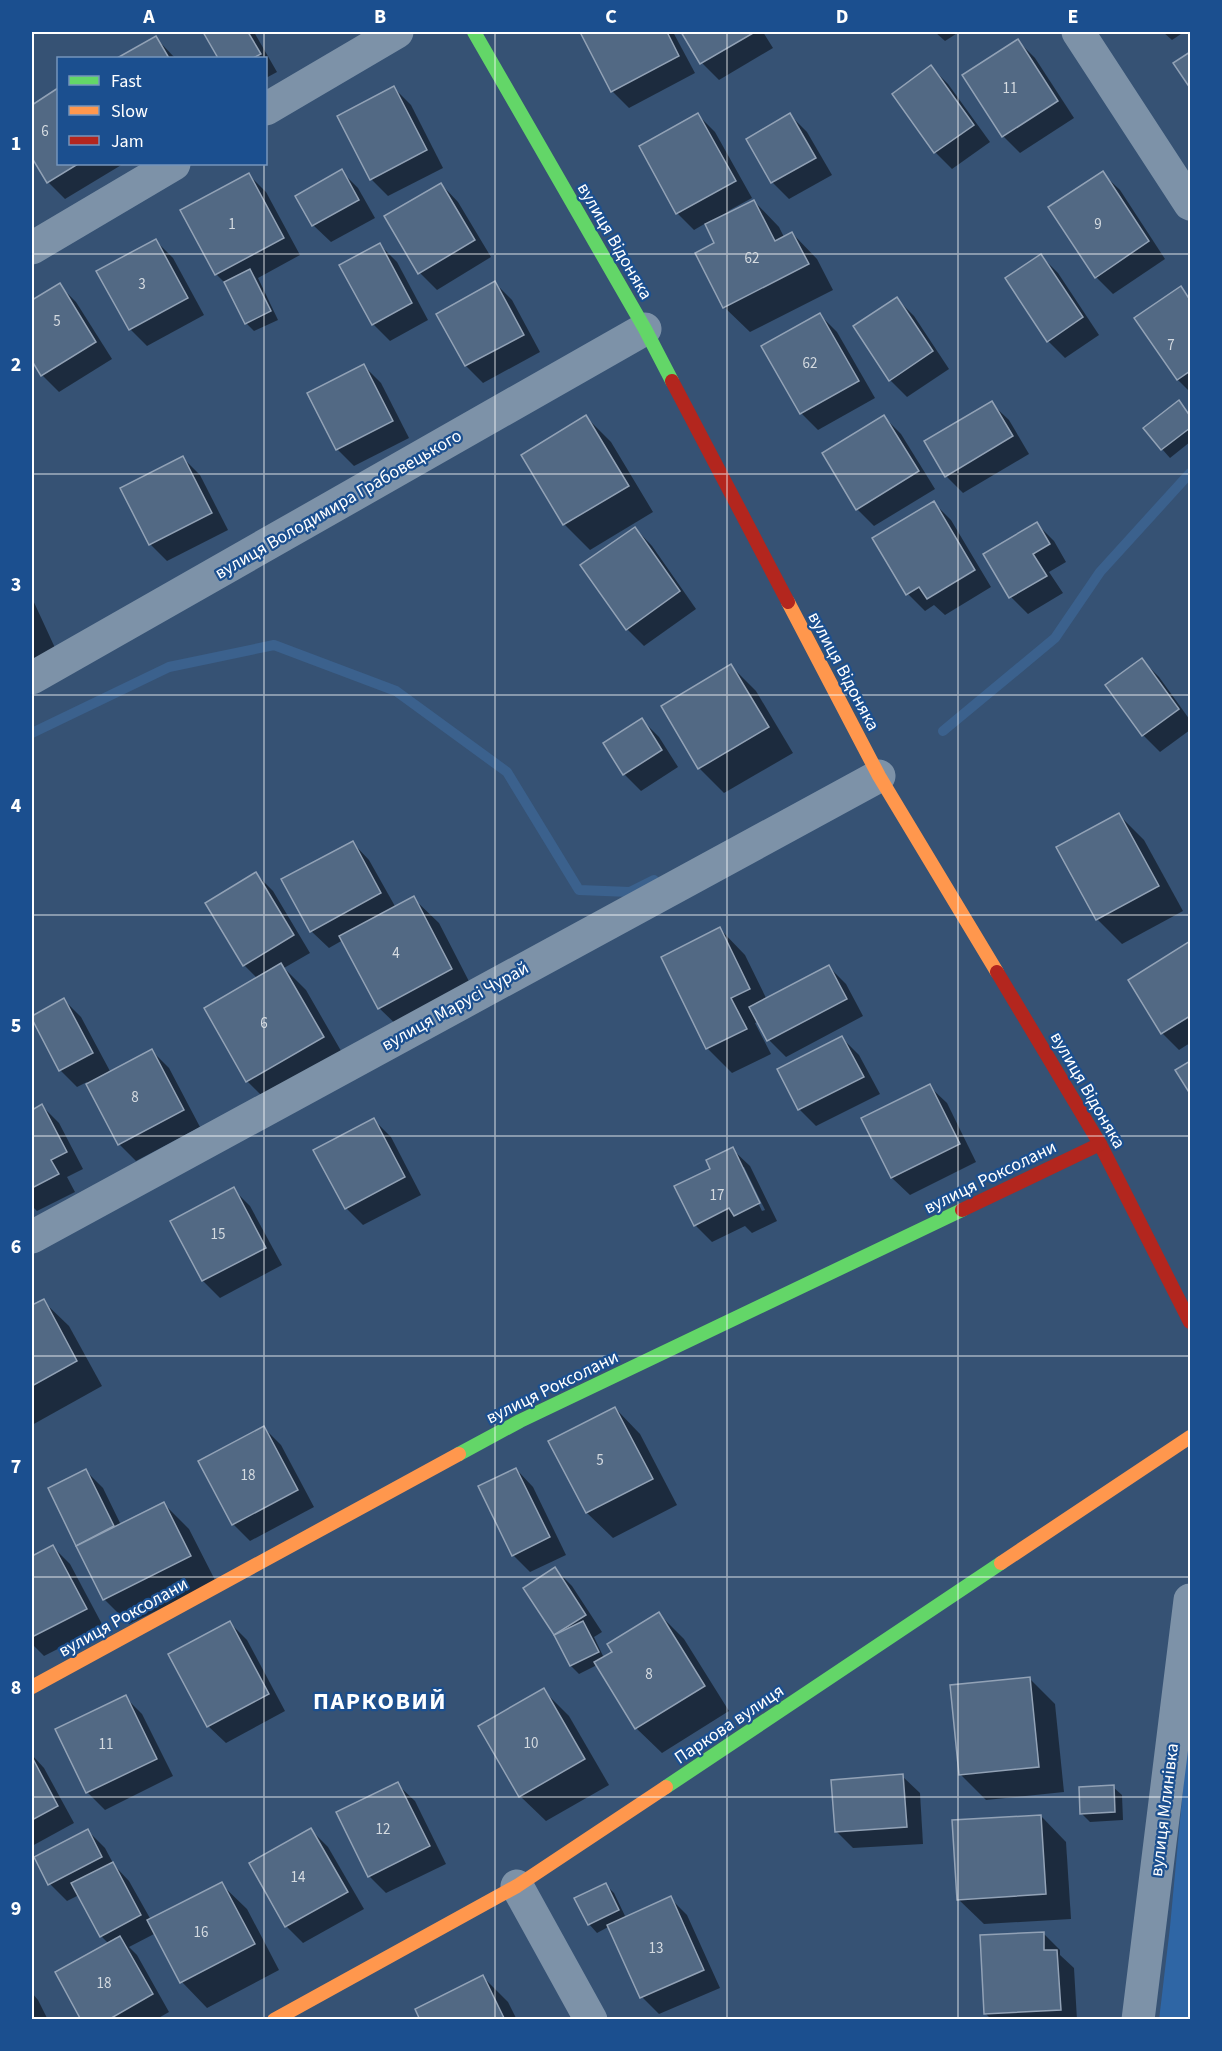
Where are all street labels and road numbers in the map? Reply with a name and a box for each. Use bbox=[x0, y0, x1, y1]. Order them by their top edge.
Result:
street label: вулиця Відоняка bbox=[571, 178, 658, 304]
street label: вулиця Володимира Грабовецького bbox=[210, 423, 466, 586]
street label: вулиця Відоняка bbox=[802, 607, 885, 735]
street label: вулиця Марусі Чурай bbox=[377, 956, 533, 1057]
street label: вулиця Відоняка bbox=[1044, 1027, 1131, 1153]
street label: вулиця Роксолани bbox=[920, 1135, 1061, 1220]
street label: вулиця Роксолани bbox=[482, 1345, 623, 1430]
street label: вулиця Роксолани bbox=[54, 1571, 193, 1663]
street label: Паркова вулиця bbox=[670, 1678, 789, 1770]
street label: вулиця Млинівка bbox=[1144, 1742, 1185, 1878]

